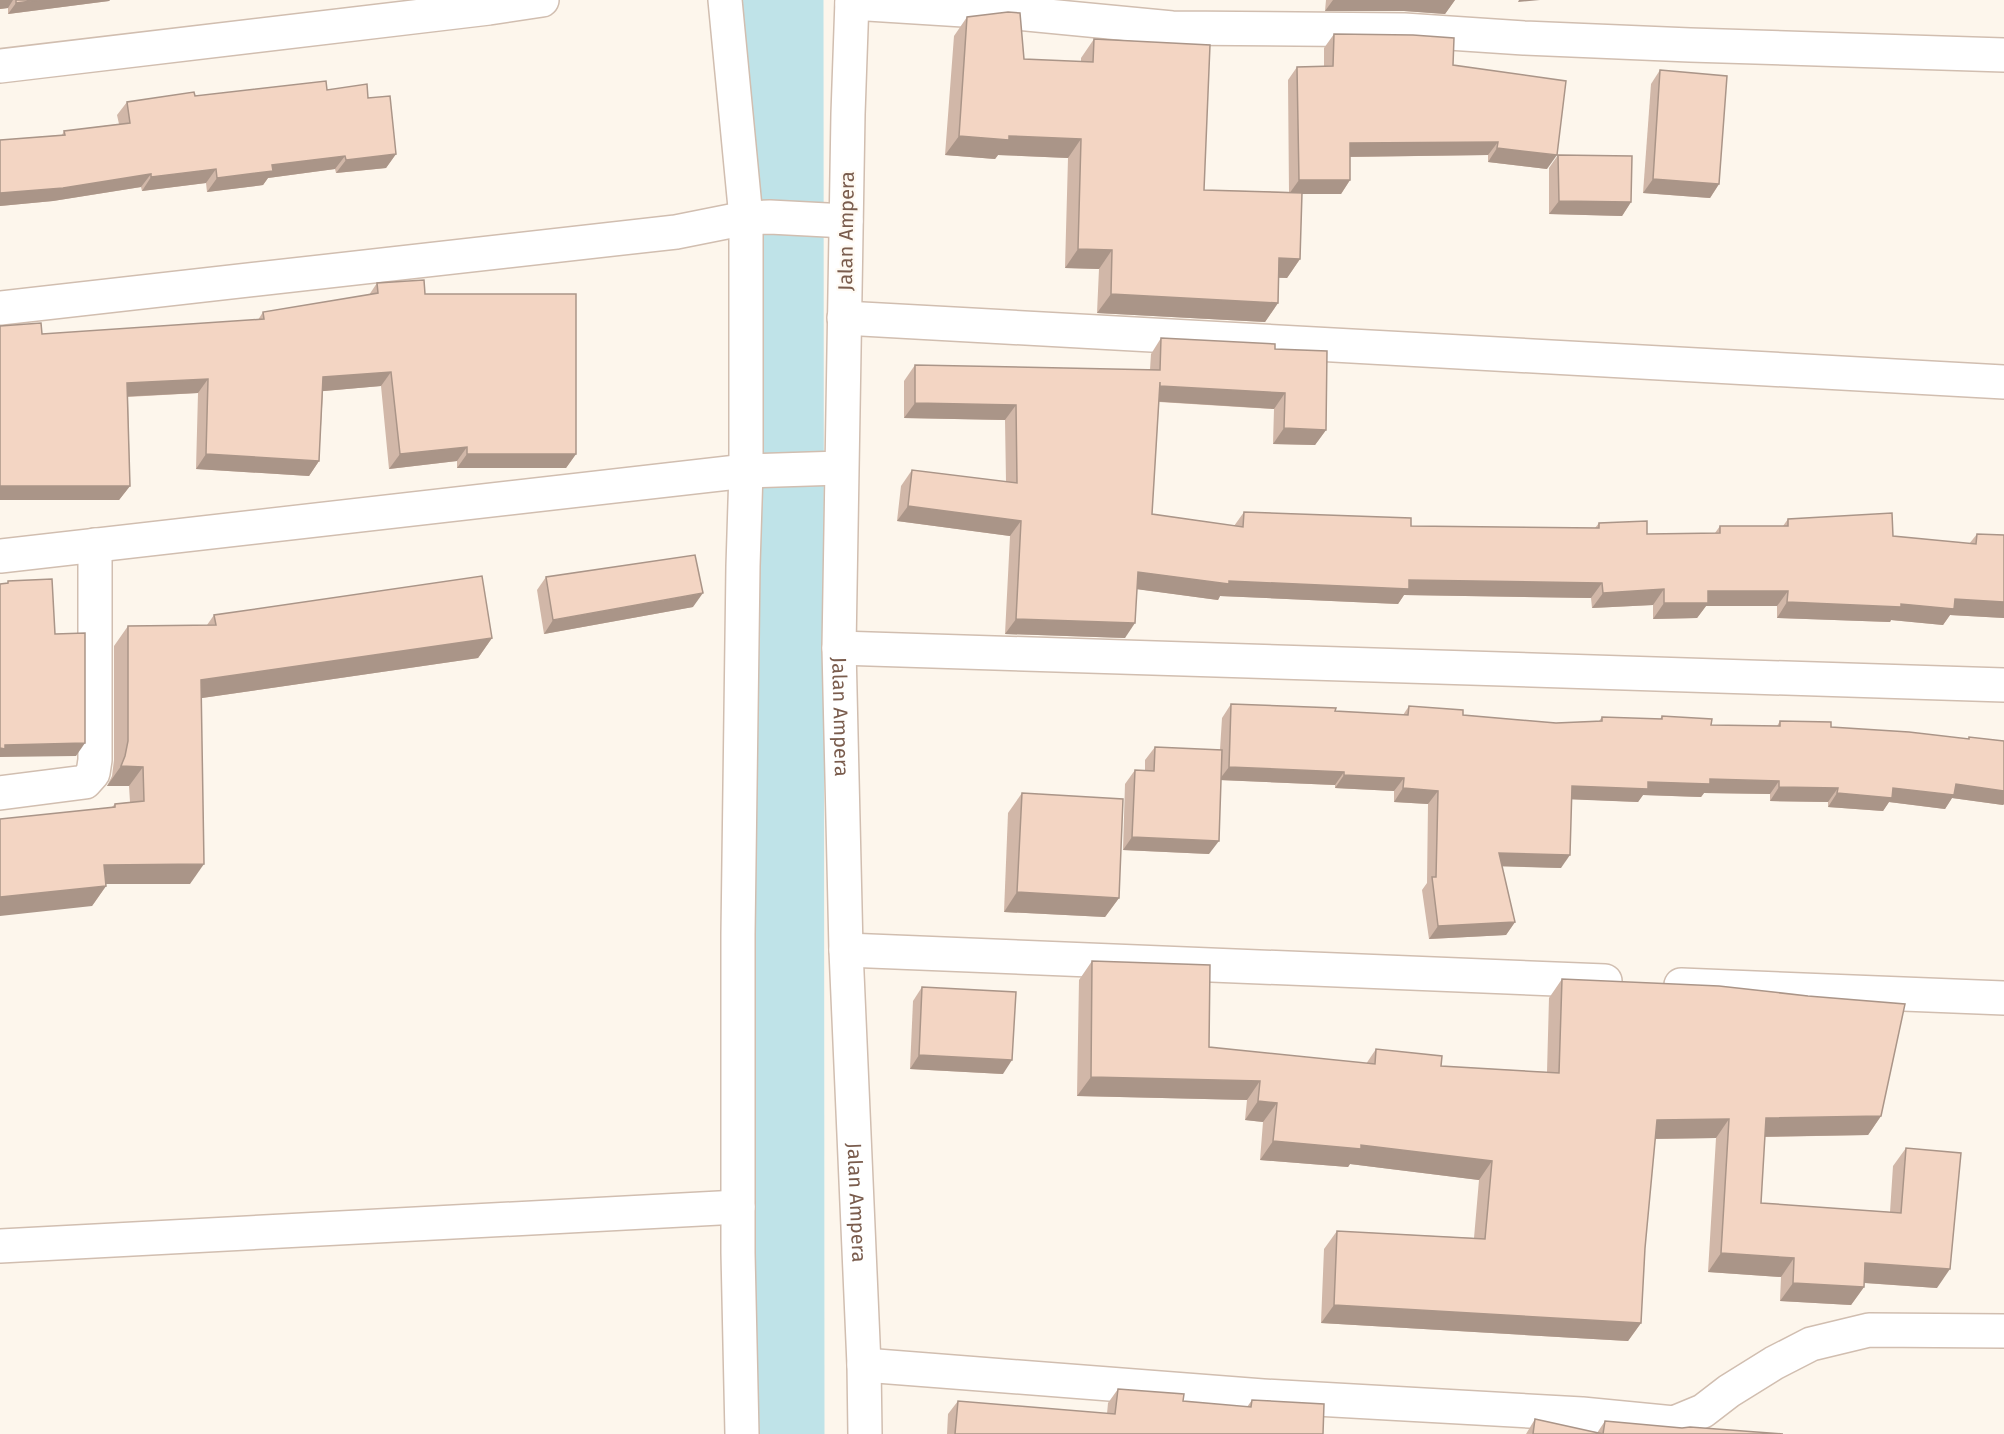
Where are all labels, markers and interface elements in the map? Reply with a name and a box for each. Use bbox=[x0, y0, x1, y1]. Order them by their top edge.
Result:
street label: Jalan Ampera bbox=[833, 171, 859, 291]
street label: Jalan Ampera bbox=[827, 657, 854, 777]
street label: Jalan Ampera bbox=[842, 1142, 872, 1263]

